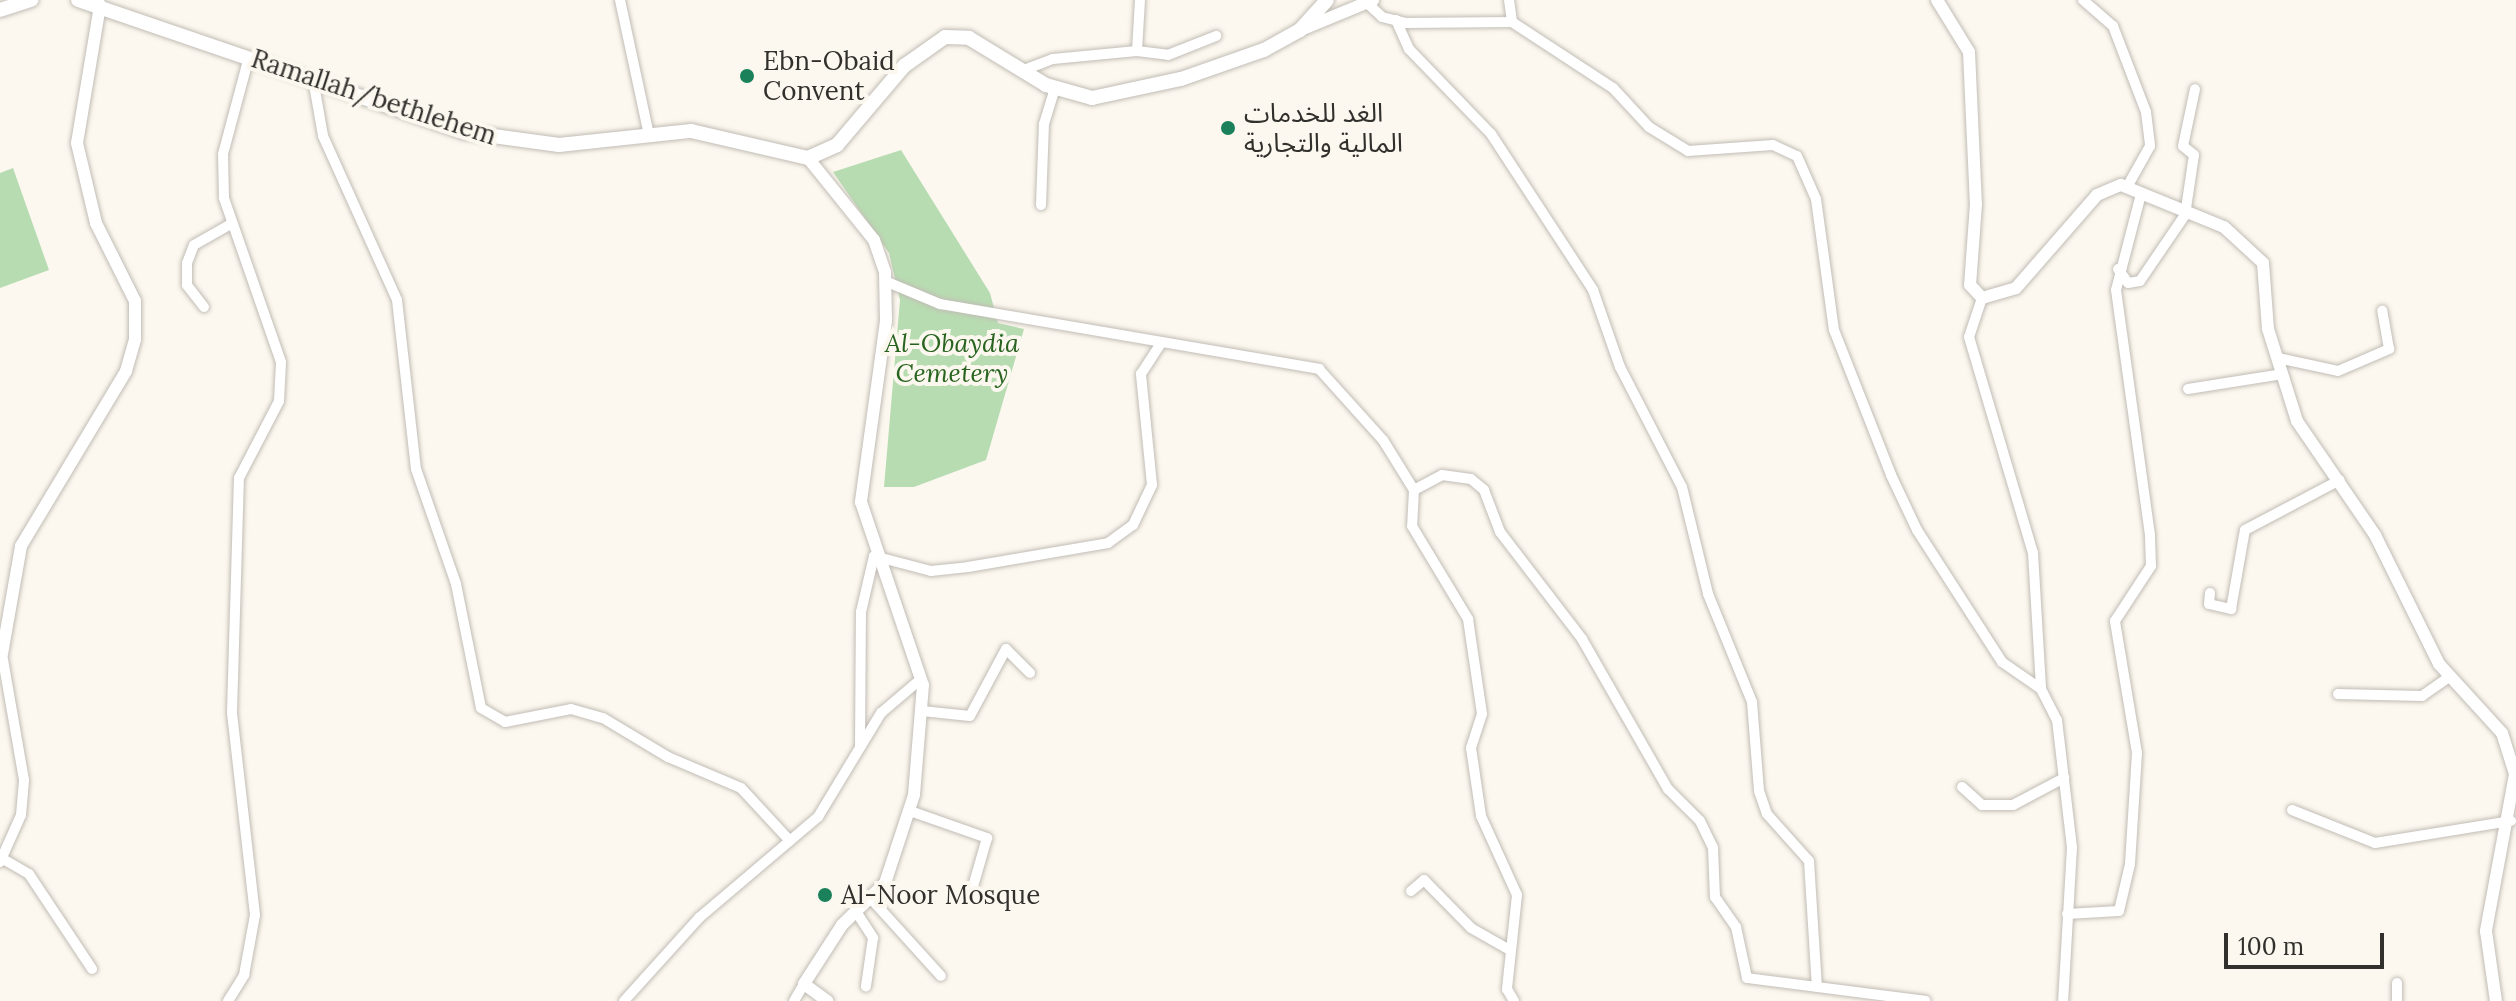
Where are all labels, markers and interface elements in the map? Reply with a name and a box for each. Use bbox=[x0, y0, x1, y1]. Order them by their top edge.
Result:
street label: Ramallah/bethlehem bbox=[248, 43, 500, 151]
place label: Ebn-Obaid Convent bbox=[763, 45, 895, 106]
marker: Ebn-Obaid Convent bbox=[738, 67, 756, 85]
place label: الغد للخدمات المالية والتجارية bbox=[1244, 97, 1403, 158]
marker: الغد للخدمات المالية والتجارية bbox=[1219, 119, 1237, 137]
park label: Al-Obaydia Cemetery bbox=[885, 327, 1019, 388]
place label: Al-Noor Mosque bbox=[841, 879, 1040, 911]
marker: Al-Noor Mosque bbox=[816, 886, 834, 904]
scale bar bbox=[2228, 917, 2388, 967]
text: 100 m bbox=[2238, 931, 2304, 962]

